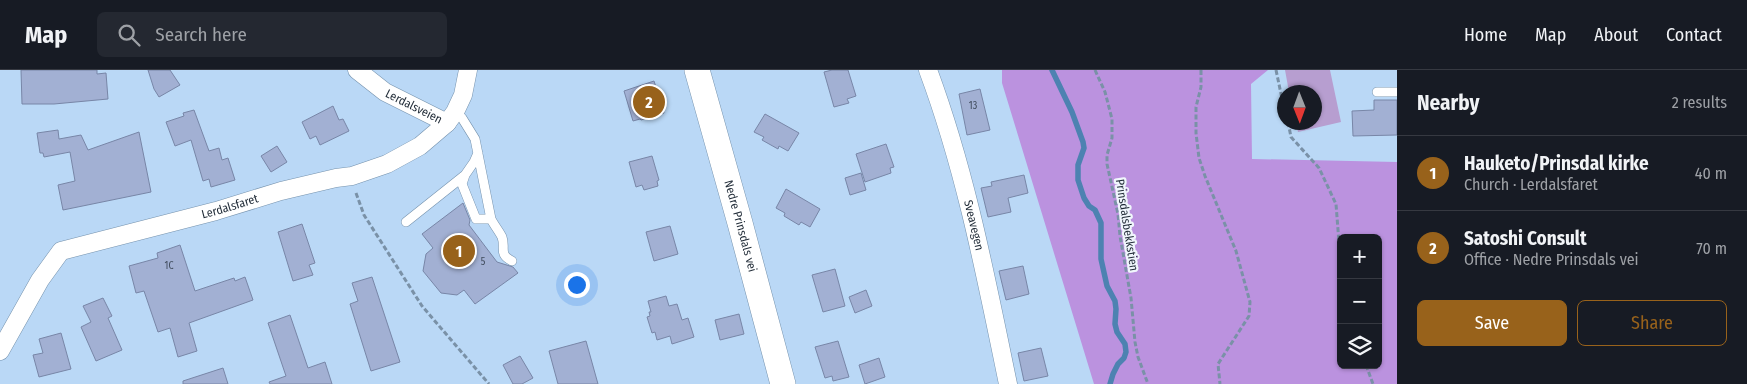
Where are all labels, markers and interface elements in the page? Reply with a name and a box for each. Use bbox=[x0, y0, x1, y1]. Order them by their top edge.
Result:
search box bbox=[97, 12, 447, 57]
text: Map bbox=[25, 21, 67, 49]
icon: search bbox=[115, 21, 143, 49]
text: Search here bbox=[155, 23, 247, 46]
text: Home bbox=[1464, 24, 1507, 46]
text: Map bbox=[1535, 24, 1566, 46]
text: About bbox=[1594, 24, 1638, 46]
text: Contact bbox=[1666, 24, 1722, 46]
pin: 2 bbox=[633, 83, 665, 121]
north arrow bbox=[1277, 85, 1322, 130]
street label: Lerdalsveien bbox=[383, 86, 445, 127]
text: Nearby bbox=[1417, 90, 1479, 116]
text: 2 results bbox=[1672, 93, 1727, 112]
house number: 13 bbox=[969, 100, 978, 112]
text: Hauketo/Prinsdal kirke bbox=[1464, 152, 1649, 175]
text: 1 bbox=[1430, 164, 1436, 183]
text: 40 m bbox=[1695, 164, 1727, 183]
text: Church · Lerdalsfaret bbox=[1464, 175, 1598, 194]
street label: Prinsdalsbekkstien bbox=[1113, 178, 1141, 272]
street label: Nedre Prinsdals vei bbox=[721, 179, 760, 273]
street label: Lerdalsfaret bbox=[200, 191, 260, 221]
street label: Sveavegen bbox=[961, 198, 987, 252]
text: Satoshi Consult bbox=[1464, 227, 1587, 250]
pin: 1 bbox=[443, 232, 475, 270]
map controls bbox=[1337, 234, 1382, 369]
button: + bbox=[1337, 234, 1382, 279]
text: 2 bbox=[1429, 239, 1437, 258]
text: 70 m bbox=[1696, 239, 1727, 258]
text: Office · Nedre Prinsdals vei bbox=[1464, 250, 1639, 269]
house number: 5 bbox=[481, 256, 486, 268]
house number: 1C bbox=[165, 260, 173, 272]
your location bbox=[564, 272, 590, 298]
button: − bbox=[1337, 279, 1382, 324]
button: Save bbox=[1417, 300, 1567, 346]
button: Share bbox=[1577, 300, 1727, 346]
button: layers bbox=[1337, 324, 1382, 369]

